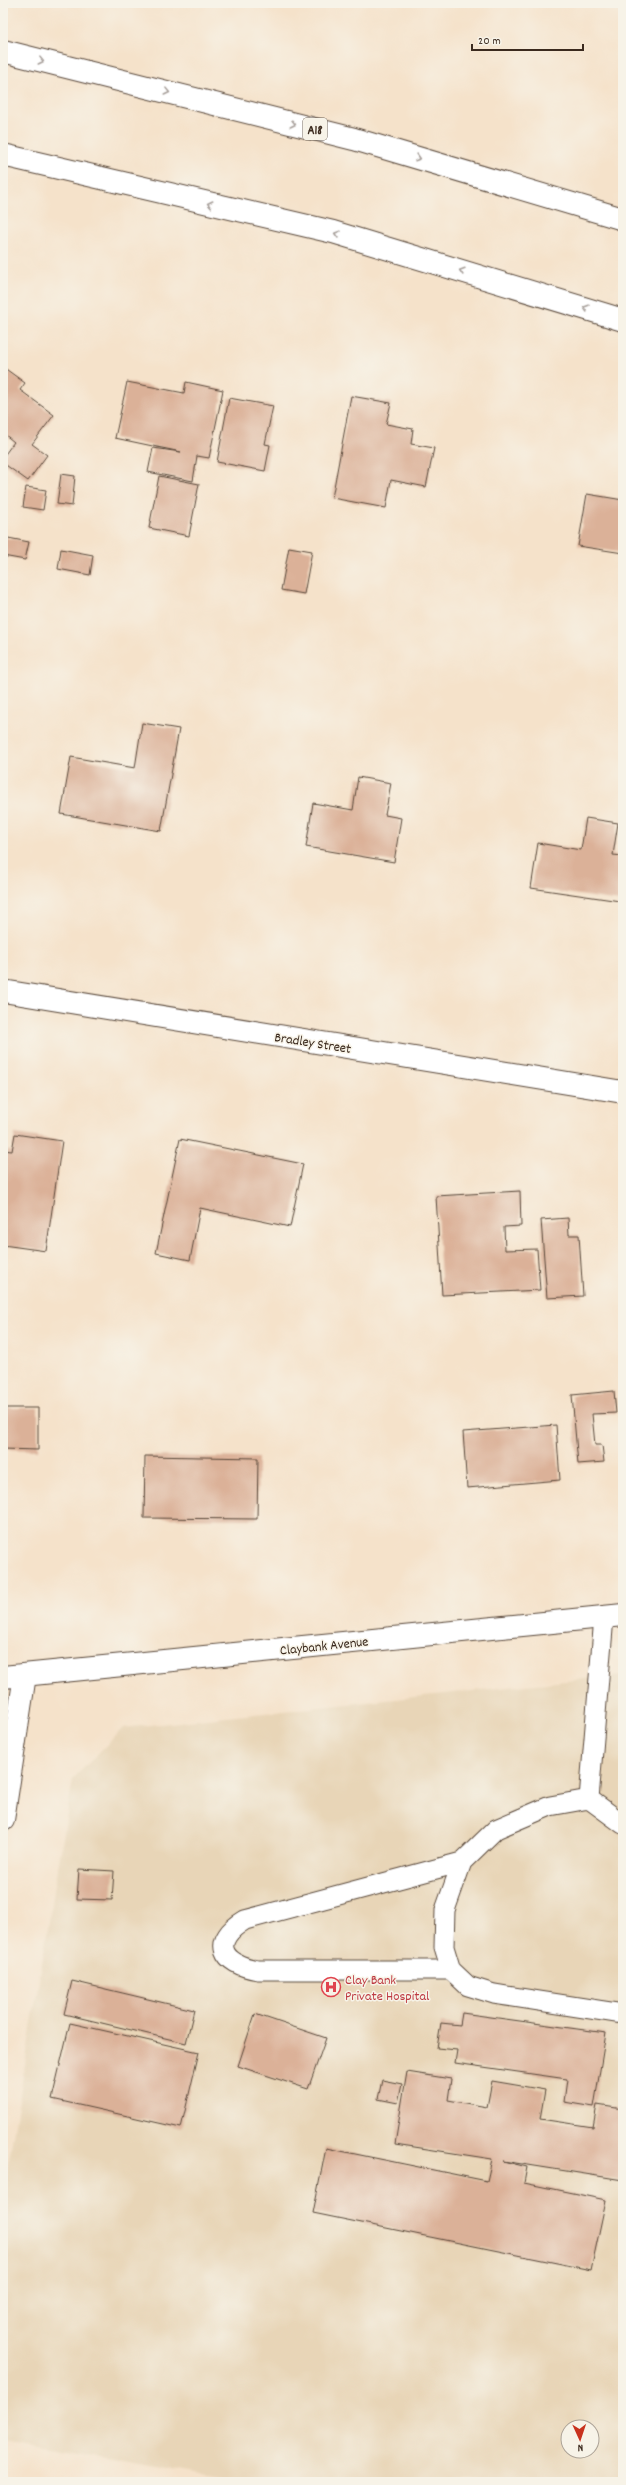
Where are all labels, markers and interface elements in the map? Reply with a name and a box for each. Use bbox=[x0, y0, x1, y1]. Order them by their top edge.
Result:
scale bar bbox=[472, 26, 583, 52]
text: 20 m bbox=[478, 33, 501, 50]
one-way arrow bbox=[38, 56, 44, 64]
one-way arrow bbox=[163, 87, 170, 96]
road number: A18 bbox=[303, 118, 327, 140]
one-way arrow bbox=[290, 119, 296, 127]
one-way arrow bbox=[415, 153, 422, 162]
one-way arrow bbox=[207, 200, 214, 208]
one-way arrow bbox=[334, 230, 340, 238]
one-way arrow bbox=[458, 267, 465, 276]
one-way arrow bbox=[583, 304, 590, 313]
street label: Bradley Street bbox=[273, 1028, 352, 1060]
street label: Claybank Avenue bbox=[279, 1632, 369, 1662]
place label: Clay Bank Private Hospital bbox=[345, 1971, 430, 2007]
hospital icon: Clay Bank Private Hospital bbox=[320, 1976, 342, 1998]
north arrow bbox=[560, 2419, 600, 2459]
text: N bbox=[577, 2439, 584, 2455]

